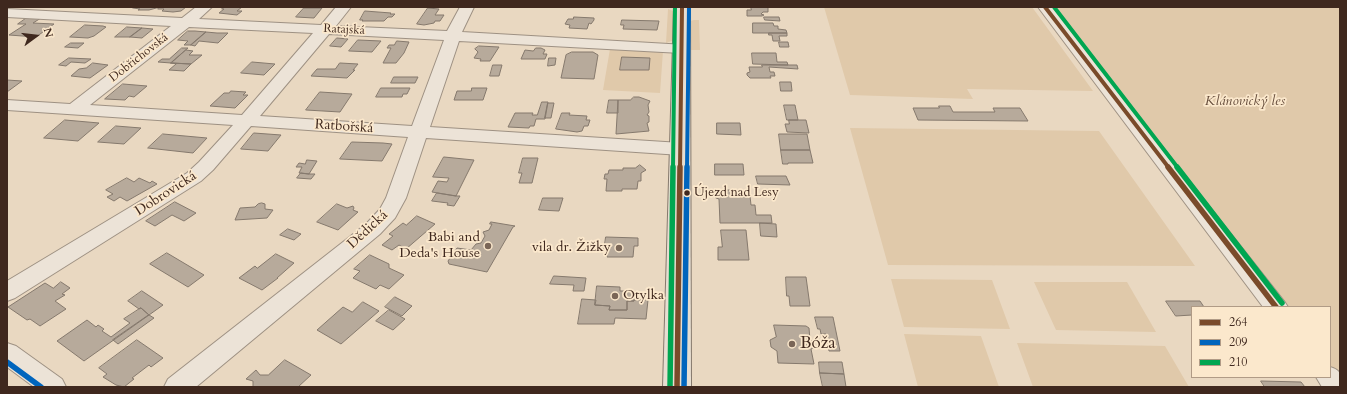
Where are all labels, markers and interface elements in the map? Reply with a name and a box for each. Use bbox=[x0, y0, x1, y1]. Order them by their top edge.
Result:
north arrow bbox=[16, 16, 56, 56]
street label: Ratajská bbox=[323, 22, 365, 38]
text: N bbox=[40, 26, 57, 39]
street label: Dobřichovská bbox=[107, 31, 171, 85]
park label: Klánovický les bbox=[1205, 94, 1285, 110]
street label: Ratbořská bbox=[314, 117, 374, 137]
street label: Dobrovická bbox=[132, 168, 200, 220]
place label: Újezd nad Lesy bbox=[694, 185, 779, 201]
marker: Újezd nad Lesy bbox=[682, 188, 692, 198]
street label: Dědická bbox=[344, 207, 392, 253]
place label: Babi and Deda's House bbox=[399, 230, 480, 262]
place label: vila dr. Žižky bbox=[532, 240, 611, 256]
marker: Babi and Deda's House bbox=[483, 241, 493, 251]
marker: vila dr. Žižky bbox=[614, 243, 624, 253]
place label: Otylka bbox=[623, 288, 664, 304]
marker: Otylka bbox=[610, 291, 620, 301]
legend bbox=[1191, 306, 1331, 378]
text: 264 bbox=[1229, 314, 1247, 330]
place label: Bóža bbox=[800, 334, 836, 354]
text: 209 bbox=[1229, 334, 1247, 350]
marker: Bóža bbox=[787, 339, 797, 349]
text: 210 bbox=[1229, 354, 1247, 370]

